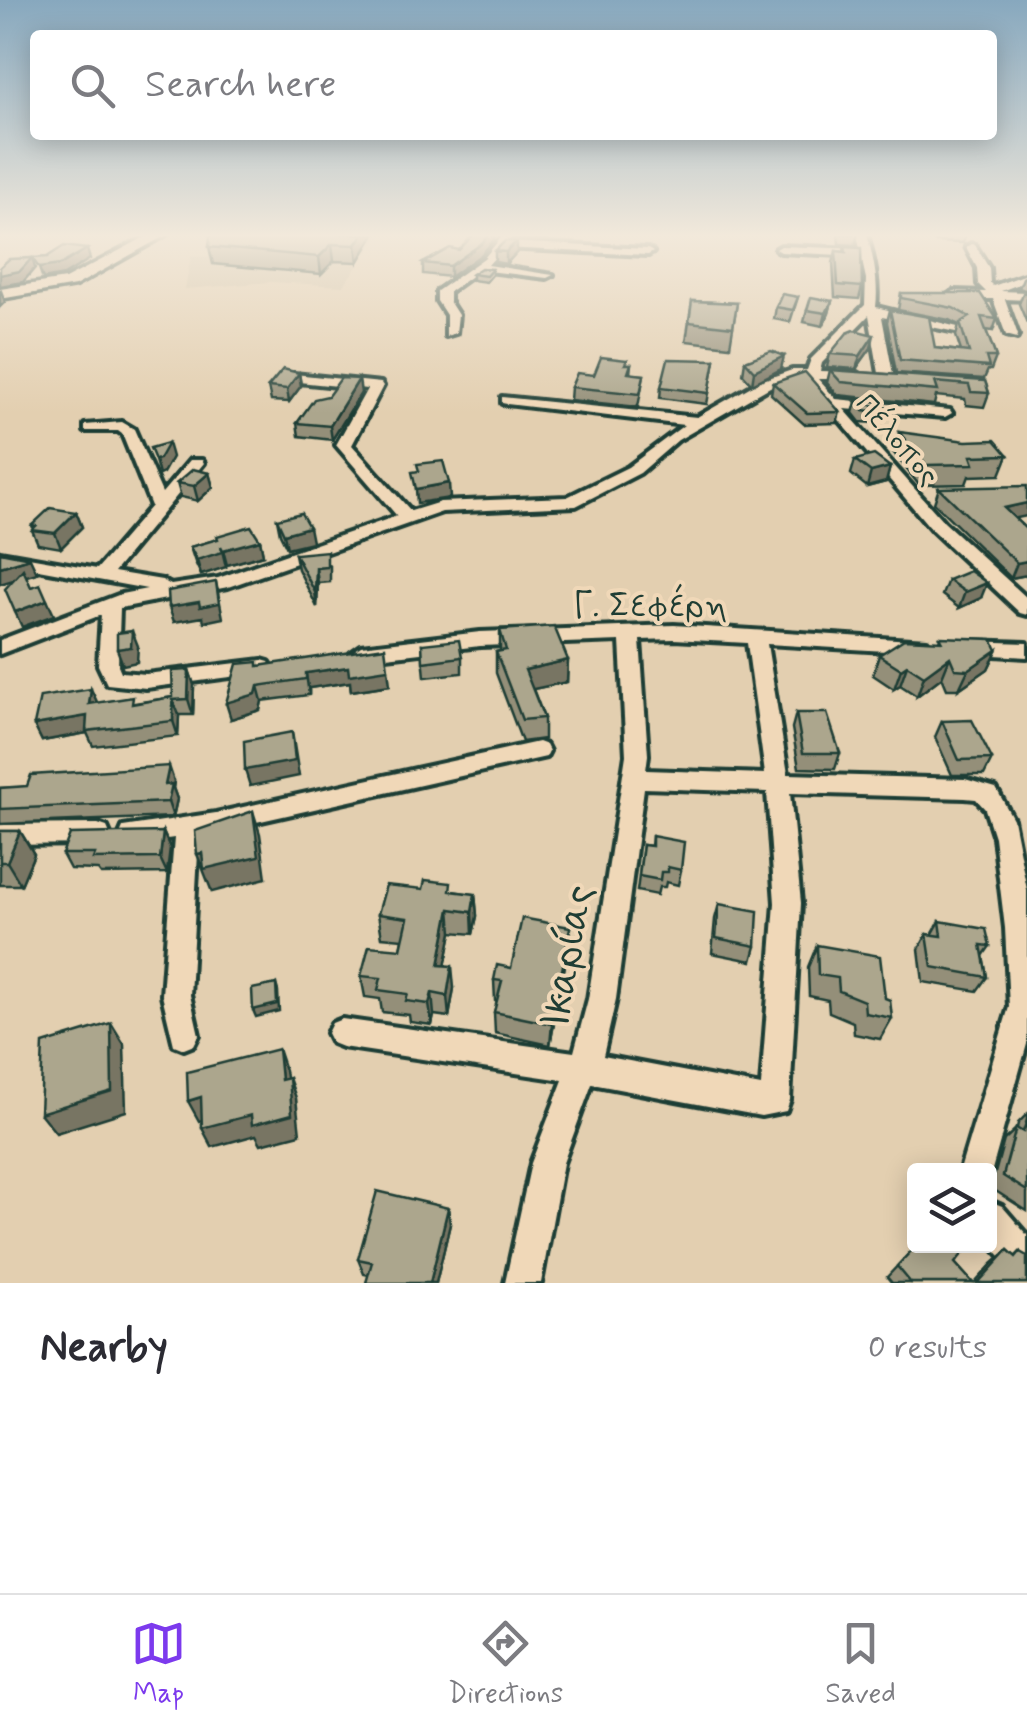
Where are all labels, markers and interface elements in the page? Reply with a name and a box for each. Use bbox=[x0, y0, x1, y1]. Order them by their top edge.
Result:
search box bbox=[30, 30, 997, 140]
icon: search bbox=[65, 58, 120, 113]
text: Search here bbox=[145, 61, 336, 110]
street label: Πέλοπος bbox=[846, 386, 947, 494]
street label: Γ. Σεφέρη bbox=[573, 583, 727, 629]
street label: Ικαρίας bbox=[529, 881, 608, 1033]
map controls bbox=[907, 1163, 997, 1253]
button: layers bbox=[907, 1163, 997, 1253]
text: Nearby bbox=[40, 1321, 168, 1376]
text: 0 results bbox=[868, 1327, 987, 1369]
tab: Map bbox=[131, 1616, 186, 1713]
tab: Directions bbox=[448, 1616, 563, 1713]
tab: Saved bbox=[825, 1616, 896, 1713]

